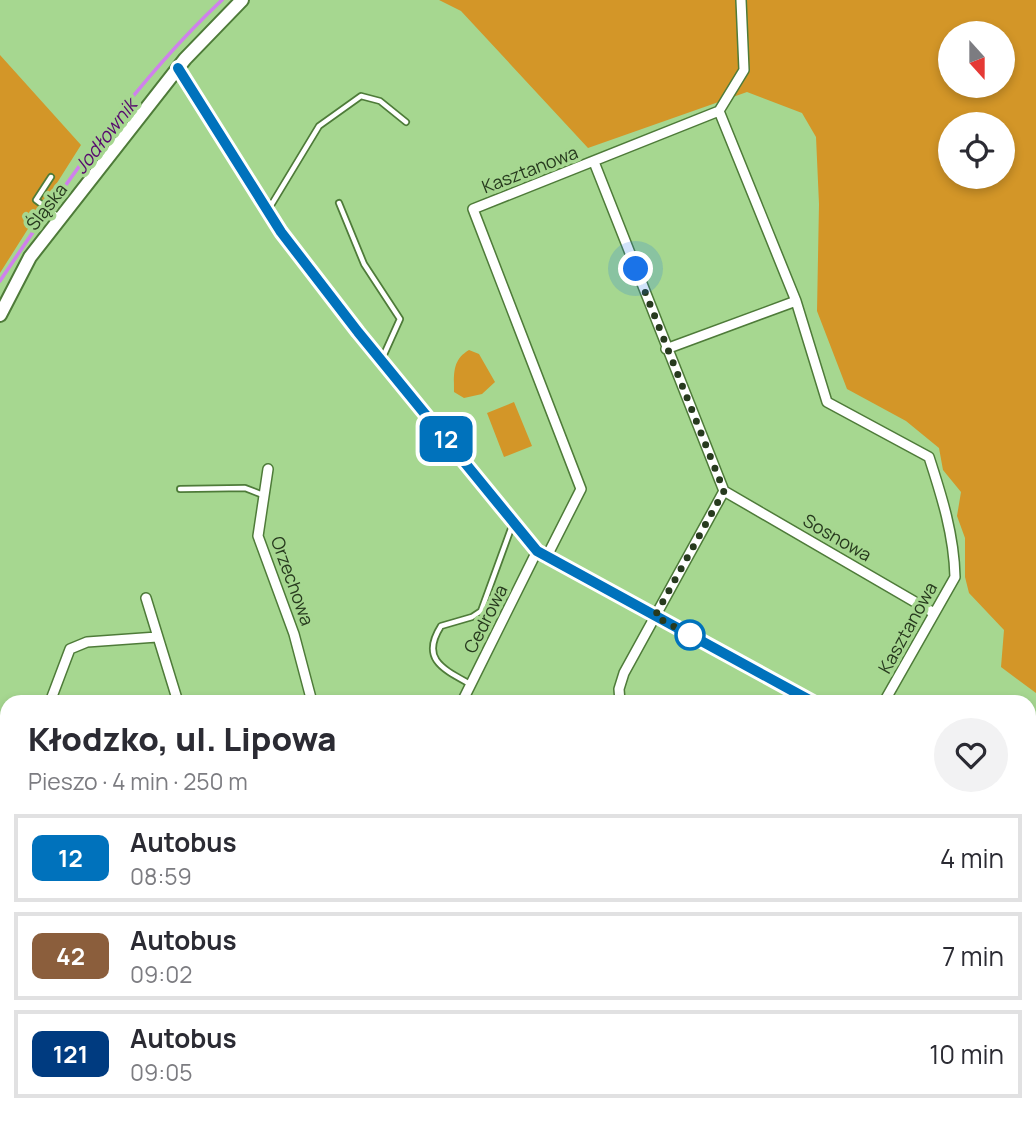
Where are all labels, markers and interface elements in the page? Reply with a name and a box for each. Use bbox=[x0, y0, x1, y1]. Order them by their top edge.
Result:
north arrow bbox=[938, 21, 1015, 98]
map controls bbox=[938, 21, 1015, 189]
water label: Jodłownik bbox=[67, 91, 144, 179]
button: locate bbox=[938, 112, 1015, 189]
street label: Kasztanowa bbox=[478, 140, 581, 198]
street label: Śląska bbox=[20, 178, 72, 235]
your location bbox=[618, 251, 653, 286]
line badge: 12 bbox=[414, 416, 478, 462]
text: 12 bbox=[434, 422, 458, 455]
street label: Sosnowa bbox=[799, 508, 876, 566]
street label: Orzechowa bbox=[266, 533, 320, 628]
street label: Kasztanowa bbox=[872, 577, 942, 678]
street label: Cedrowa bbox=[458, 580, 513, 657]
unlabelled marker bbox=[675, 620, 705, 650]
text: Kłodzko, ul. Lipowa bbox=[28, 716, 337, 761]
button: heart bbox=[934, 718, 1008, 792]
text: Pieszo · 4 min · 250 m bbox=[28, 765, 248, 797]
text: Autobus bbox=[130, 824, 237, 860]
text: 4 min bbox=[940, 840, 1004, 876]
text: 12 bbox=[58, 841, 83, 874]
text: 08:59 bbox=[130, 860, 192, 892]
text: Autobus bbox=[130, 922, 237, 958]
text: 7 min bbox=[942, 938, 1004, 974]
text: 42 bbox=[56, 939, 85, 972]
text: 09:02 bbox=[130, 958, 192, 990]
text: Autobus bbox=[130, 1020, 237, 1056]
text: 10 min bbox=[929, 1036, 1004, 1072]
text: 121 bbox=[53, 1037, 88, 1070]
text: 09:05 bbox=[130, 1056, 193, 1088]

